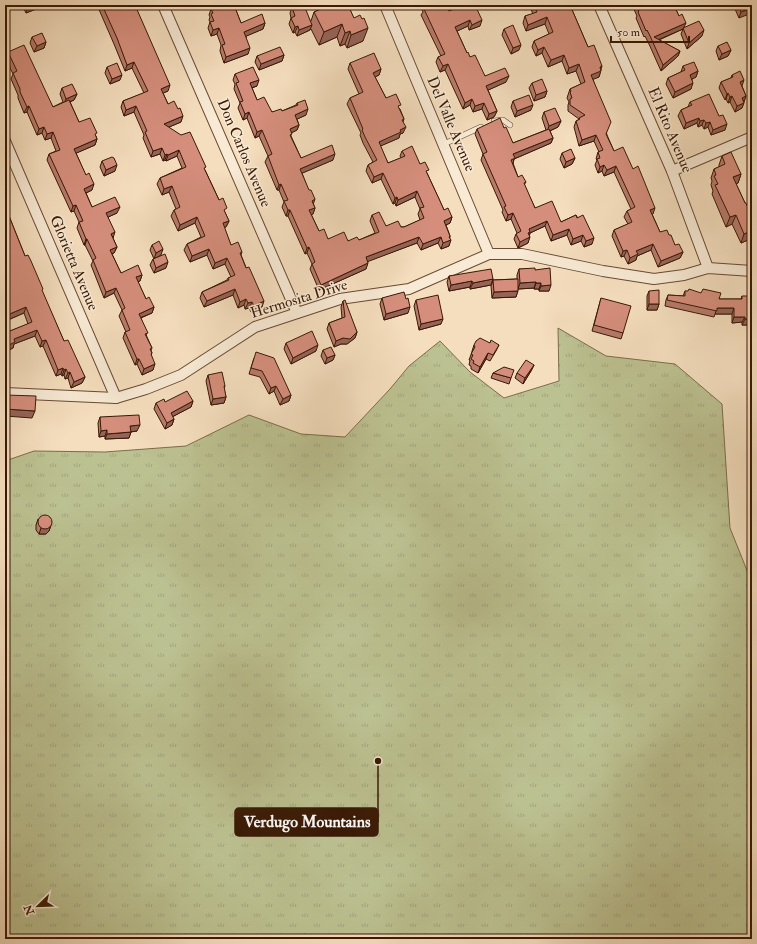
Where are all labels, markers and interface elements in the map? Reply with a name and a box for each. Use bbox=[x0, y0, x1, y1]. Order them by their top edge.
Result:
scale bar bbox=[611, 18, 689, 44]
text: 50 m bbox=[617, 25, 641, 40]
street label: Del Valle Avenue bbox=[422, 74, 480, 174]
street label: El Rito Avenue bbox=[643, 84, 697, 176]
street label: Don Carlos Avenue bbox=[213, 96, 275, 210]
street label: Glorietta Avenue bbox=[45, 212, 103, 314]
street label: Hermosita Drive bbox=[248, 275, 350, 323]
callout: Verdugo Mountains bbox=[235, 808, 378, 836]
text: Verdugo Mountains bbox=[243, 812, 371, 833]
north arrow bbox=[18, 886, 58, 926]
text: N bbox=[21, 902, 38, 918]

